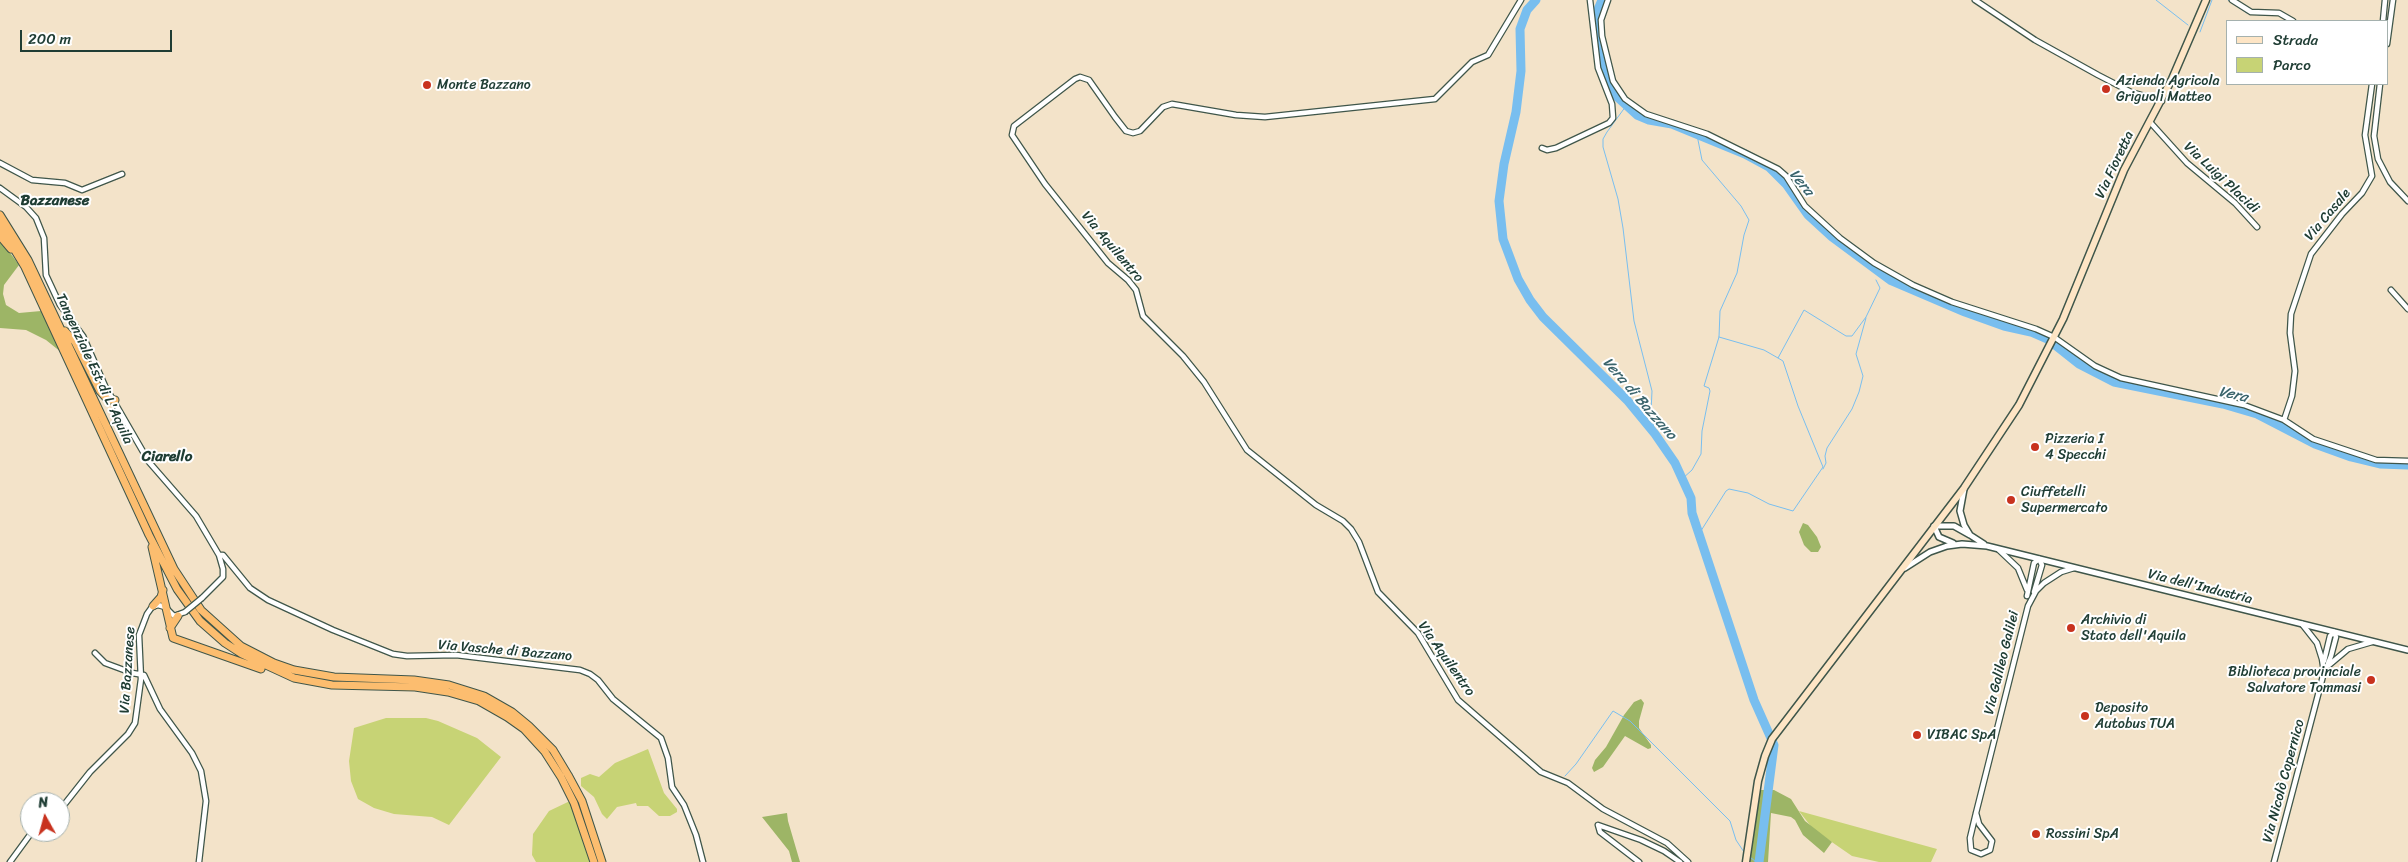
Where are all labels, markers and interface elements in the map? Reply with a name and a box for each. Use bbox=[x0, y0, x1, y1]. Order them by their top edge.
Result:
scale bar bbox=[22, 20, 175, 52]
legend bbox=[2226, 20, 2388, 85]
text: 200 m bbox=[28, 26, 71, 52]
text: Strada bbox=[2273, 27, 2318, 53]
text: Parco bbox=[2273, 52, 2311, 78]
place label: Azienda Agricola Griguoli Matteo bbox=[2116, 73, 2219, 105]
place label: Monte Bazzano bbox=[437, 77, 531, 93]
marker: Monte Bazzano bbox=[421, 79, 433, 91]
marker: Azienda Agricola Griguoli Matteo bbox=[2100, 83, 2112, 95]
street label: Via Fioretta bbox=[2092, 129, 2138, 201]
street label: Via Luigi Placidi bbox=[2180, 139, 2262, 217]
water label: Vera bbox=[1785, 166, 1817, 200]
street label: Via Casale bbox=[2301, 186, 2355, 244]
district label: Bazzanese bbox=[21, 192, 89, 210]
street label: Via Aquilentro bbox=[1077, 208, 1147, 286]
street label: Tangenziale Est di L'Aquila bbox=[52, 291, 136, 447]
water label: Vera di Bazzano bbox=[1598, 354, 1680, 444]
water label: Vera bbox=[2217, 383, 2249, 407]
place label: Pizzeria I 4 Specchi bbox=[2045, 431, 2106, 464]
marker: Pizzeria I 4 Specchi bbox=[2029, 441, 2041, 453]
district label: Ciarello bbox=[142, 448, 192, 466]
place label: Ciuffetelli Supermercato bbox=[2021, 484, 2108, 516]
marker: Ciuffetelli Supermercato bbox=[2005, 494, 2017, 506]
street label: Via dell'Industria bbox=[2146, 566, 2254, 608]
street label: Via Galileo Galilei bbox=[1981, 609, 2023, 717]
place label: Archivio di Stato dell'Aquila bbox=[2081, 612, 2186, 644]
street label: Via Aquilentro bbox=[1414, 618, 1478, 700]
marker: Archivio di Stato dell'Aquila bbox=[2065, 622, 2077, 634]
street label: Via Bazzanese bbox=[117, 626, 139, 714]
street label: Via Vasche di Bazzano bbox=[437, 637, 573, 665]
place label: Biblioteca provinciale Salvatore Tommasi bbox=[2228, 664, 2361, 696]
marker: Biblioteca provinciale Salvatore Tommasi bbox=[2365, 674, 2377, 686]
place label: Deposito Autobus TUA bbox=[2095, 700, 2175, 732]
marker: Deposito Autobus TUA bbox=[2079, 710, 2091, 722]
street label: Via Nicolò Copernico bbox=[2259, 717, 2309, 845]
place label: VIBAC SpA bbox=[1927, 727, 1996, 743]
marker: VIBAC SpA bbox=[1911, 729, 1923, 741]
text: N bbox=[37, 790, 50, 816]
north arrow bbox=[20, 792, 70, 842]
place label: Rossini SpA bbox=[2046, 826, 2119, 842]
marker: Rossini SpA bbox=[2030, 828, 2042, 840]

